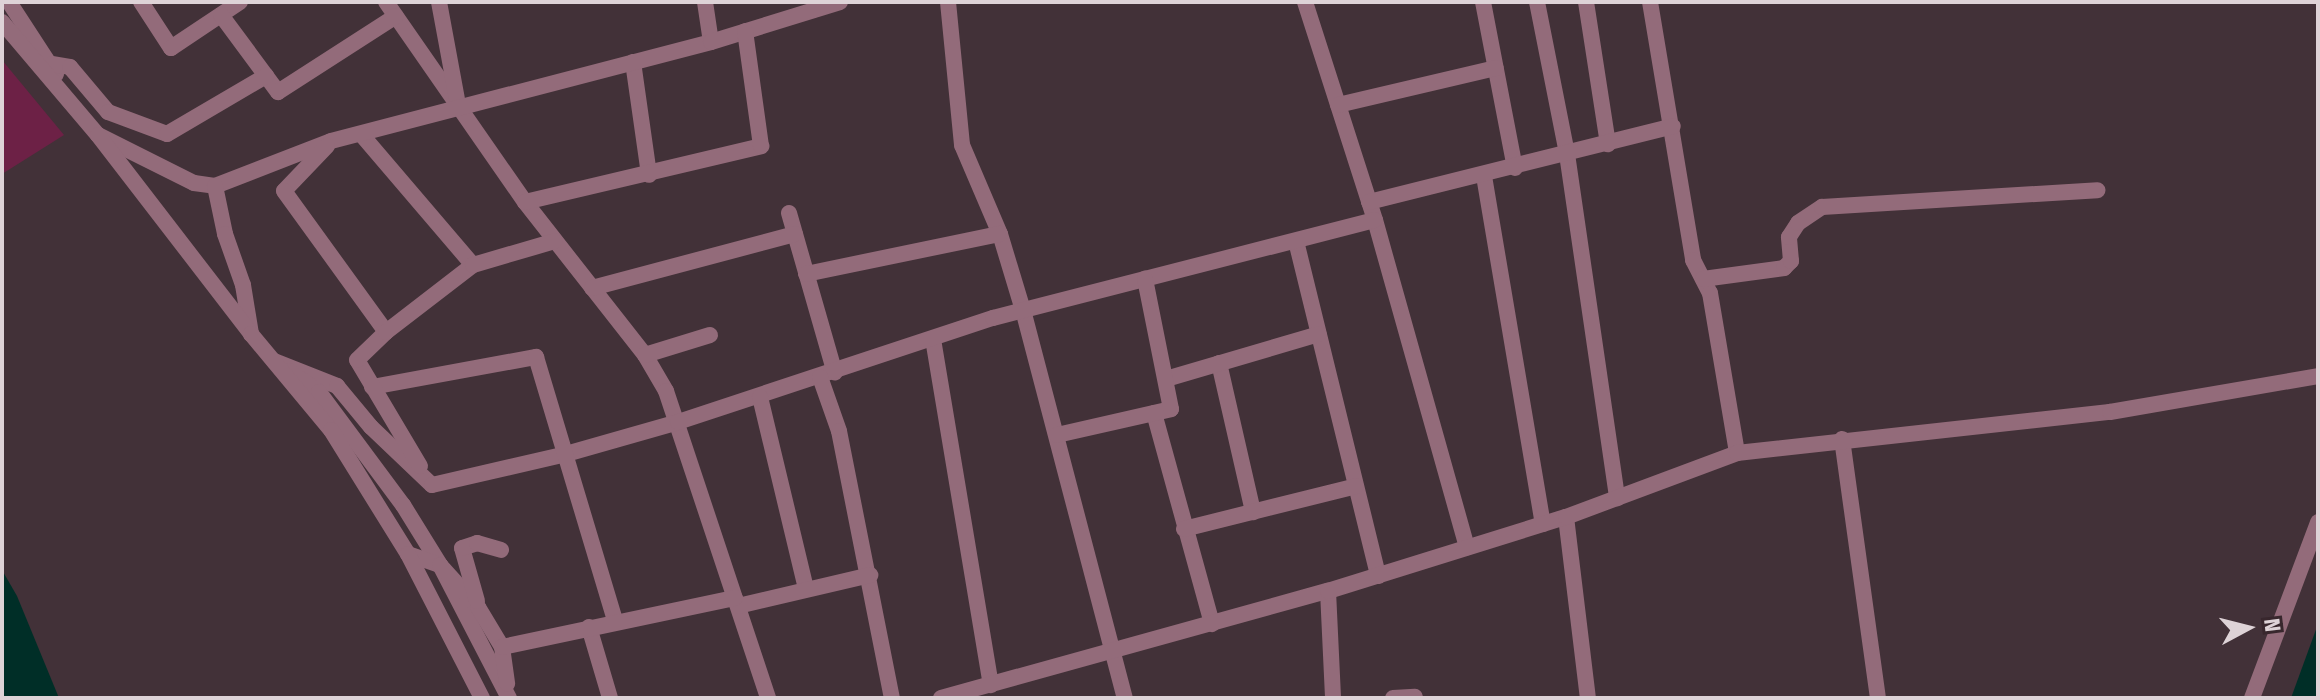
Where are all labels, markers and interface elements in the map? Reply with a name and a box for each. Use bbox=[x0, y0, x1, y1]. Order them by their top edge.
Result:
north arrow bbox=[2208, 588, 2288, 668]
text: N bbox=[2258, 617, 2287, 633]

